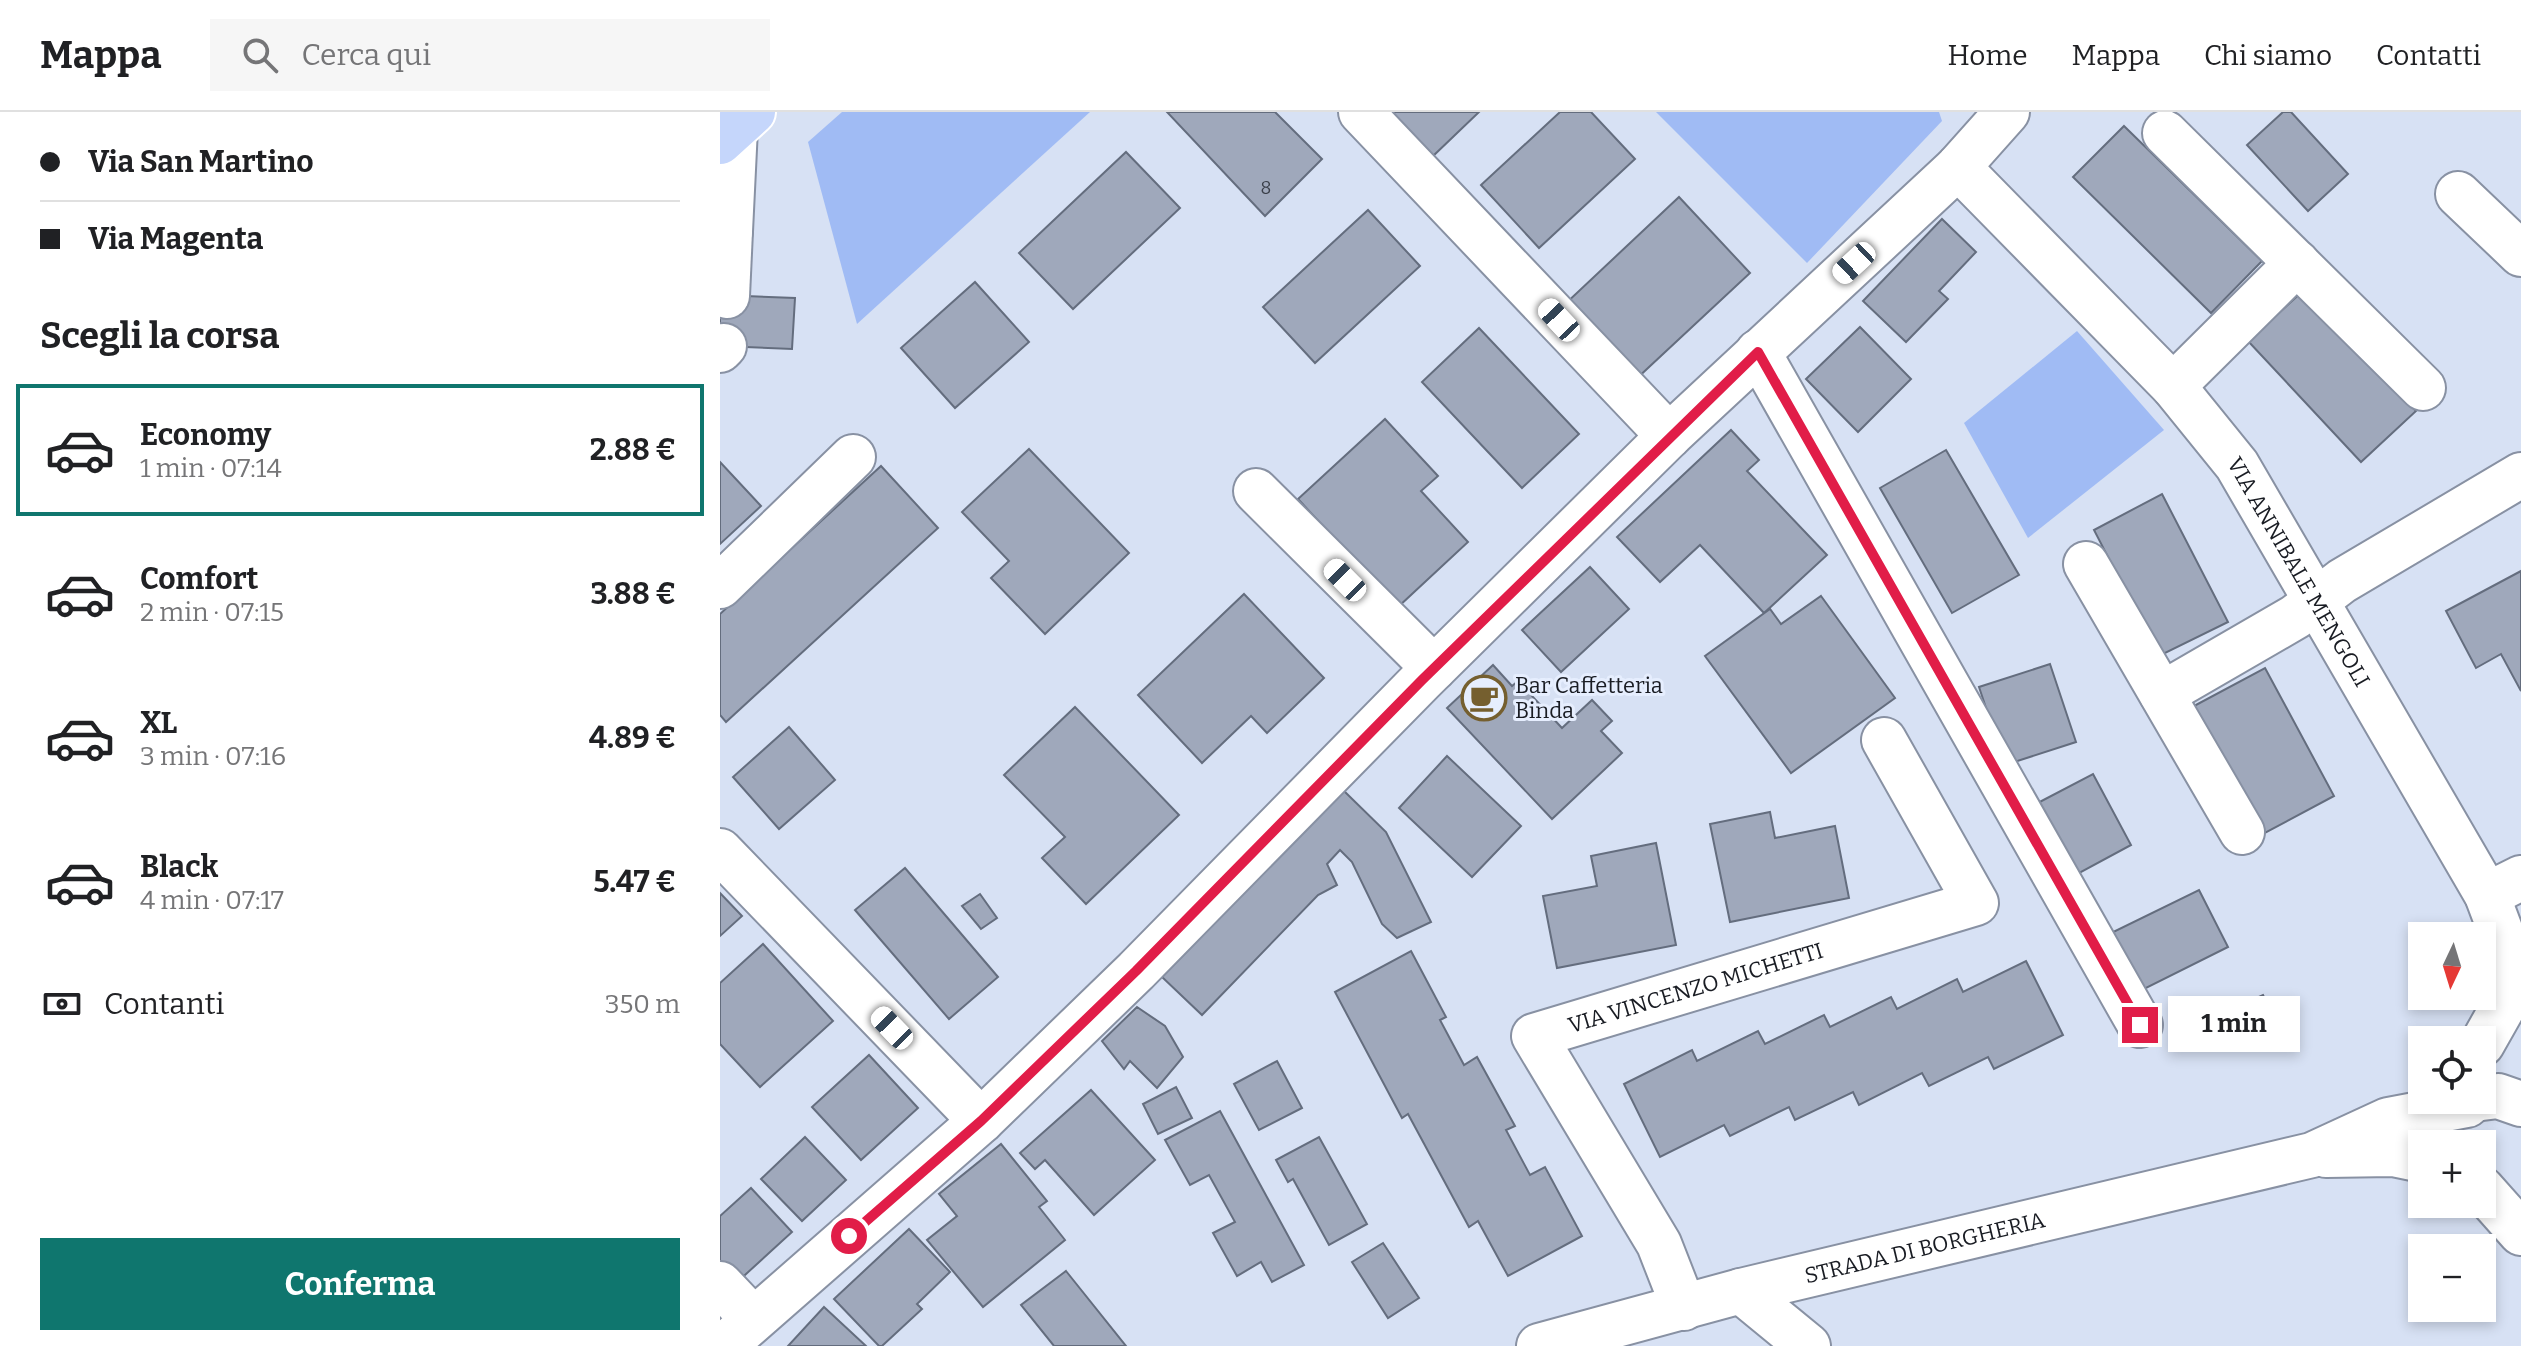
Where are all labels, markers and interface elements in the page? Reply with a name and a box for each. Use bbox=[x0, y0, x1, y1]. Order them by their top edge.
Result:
search box bbox=[210, 19, 770, 91]
text: Mappa bbox=[40, 32, 162, 78]
icon: search bbox=[238, 33, 282, 77]
text: Cerca qui bbox=[302, 37, 431, 73]
text: Home bbox=[1948, 39, 2027, 72]
text: Mappa bbox=[2071, 39, 2160, 72]
text: Chi siamo bbox=[2204, 39, 2332, 72]
text: Contatti bbox=[2376, 39, 2481, 72]
text: Via San Martino bbox=[88, 144, 314, 180]
house number: 8 bbox=[1261, 177, 1271, 199]
text: Via Magenta bbox=[88, 221, 263, 257]
car bbox=[1828, 238, 1880, 288]
car bbox=[1534, 294, 1584, 346]
text: Scegli la corsa bbox=[40, 314, 279, 358]
icon: car bbox=[44, 414, 116, 486]
text: Economy bbox=[140, 417, 271, 453]
text: 2.88 € bbox=[590, 432, 676, 468]
street label: VIA ANNIBALE MENGOLI bbox=[2221, 452, 2376, 692]
text: 1 min · 07:14 bbox=[140, 453, 282, 484]
car bbox=[1320, 555, 1370, 605]
icon: car bbox=[44, 558, 116, 630]
text: Comfort bbox=[140, 561, 258, 597]
text: 3.88 € bbox=[590, 576, 676, 612]
text: 2 min · 07:15 bbox=[140, 597, 284, 628]
place label: Bar Caffetteria Binda bbox=[1515, 672, 1663, 724]
cafe icon: Bar Caffetteria Binda bbox=[1460, 674, 1508, 722]
icon: car bbox=[44, 702, 116, 774]
text: XL bbox=[140, 705, 177, 741]
text: 4.89 € bbox=[589, 720, 676, 756]
text: 3 min · 07:16 bbox=[140, 741, 286, 772]
icon: car bbox=[44, 846, 116, 918]
text: Black bbox=[140, 849, 218, 885]
text: 5.47 € bbox=[593, 864, 676, 900]
text: 4 min · 07:17 bbox=[140, 885, 284, 916]
north arrow bbox=[2408, 922, 2496, 1010]
map controls bbox=[2408, 922, 2496, 1322]
street label: VIA VINCENZO MICHETTI bbox=[1565, 937, 1826, 1039]
icon: cash bbox=[40, 982, 84, 1026]
text: Contanti bbox=[104, 986, 225, 1022]
text: 350 m bbox=[605, 989, 680, 1020]
callout: 1 min bbox=[2168, 997, 2300, 1053]
car bbox=[867, 1002, 917, 1054]
route end bbox=[2122, 1007, 2158, 1043]
text: 1 min bbox=[2201, 1008, 2267, 1039]
button: locate bbox=[2408, 1026, 2496, 1114]
button: + bbox=[2408, 1130, 2496, 1218]
street label: STRADA DI BORGHERIA bbox=[1802, 1206, 2048, 1289]
route start bbox=[831, 1218, 867, 1254]
button: − bbox=[2408, 1234, 2496, 1322]
button: Conferma bbox=[40, 1238, 680, 1330]

